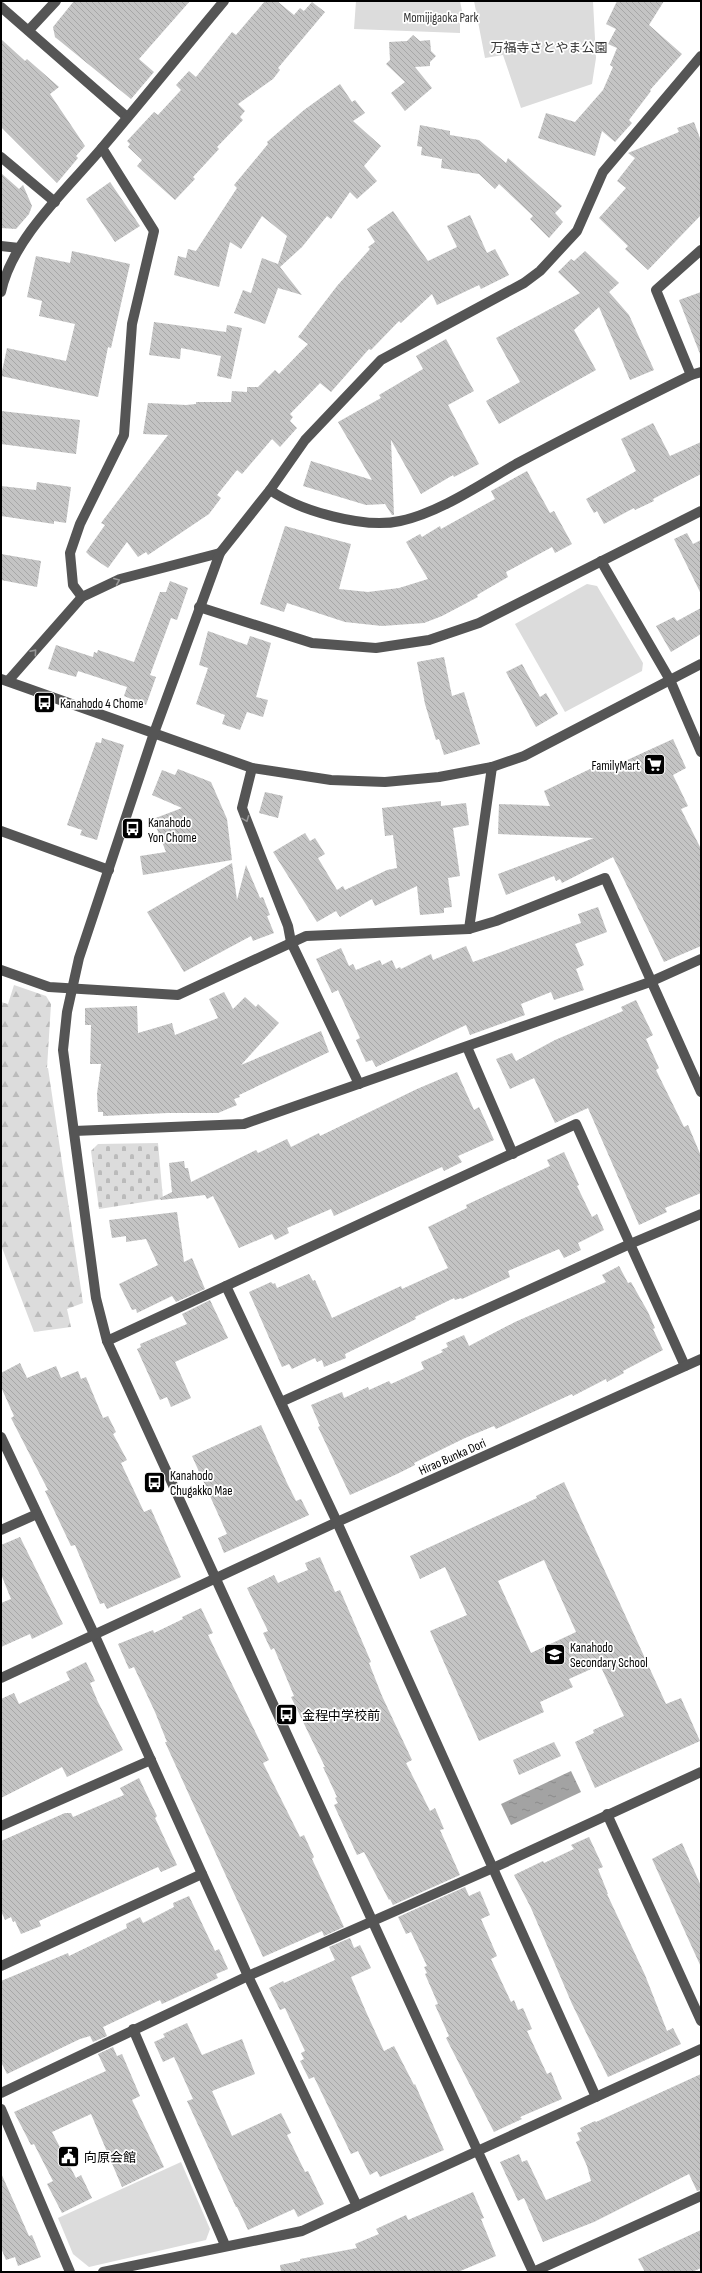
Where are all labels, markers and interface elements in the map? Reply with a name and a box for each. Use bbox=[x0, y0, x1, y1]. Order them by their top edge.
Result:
park label: Momijigaoka Park bbox=[403, 10, 479, 26]
park label: 万福寺さとやま公園 bbox=[490, 40, 608, 56]
one-way arrow bbox=[113, 578, 121, 586]
one-way arrow bbox=[29, 649, 36, 656]
bus stop icon: Kanahodo 4 Chome bbox=[31, 690, 57, 716]
place label: Kanahodo 4 Chome bbox=[60, 696, 144, 712]
supermarket icon: FamilyMart bbox=[642, 752, 668, 778]
place label: FamilyMart bbox=[592, 758, 640, 774]
place label: Kanahodo Yon Chome bbox=[148, 815, 197, 846]
bus stop icon: Kanahodo Yon Chome bbox=[120, 816, 146, 842]
one-way arrow bbox=[242, 816, 250, 823]
street label: Hirao Bunka Dori bbox=[416, 1435, 488, 1479]
place label: Kanahodo Chugakko Mae bbox=[170, 1468, 232, 1499]
bus stop icon: Kanahodo Chugakko Mae bbox=[141, 1469, 167, 1495]
place label: Kanahodo Secondary School bbox=[570, 1640, 648, 1671]
school or university icon: Kanahodo Secondary School bbox=[541, 1641, 567, 1667]
bus stop icon: 金程中学校前 bbox=[274, 1702, 300, 1728]
place label: 金程中学校前 bbox=[302, 1708, 380, 1724]
public building icon: 向原会館 bbox=[55, 2144, 81, 2170]
place label: 向原会館 bbox=[84, 2150, 136, 2166]

